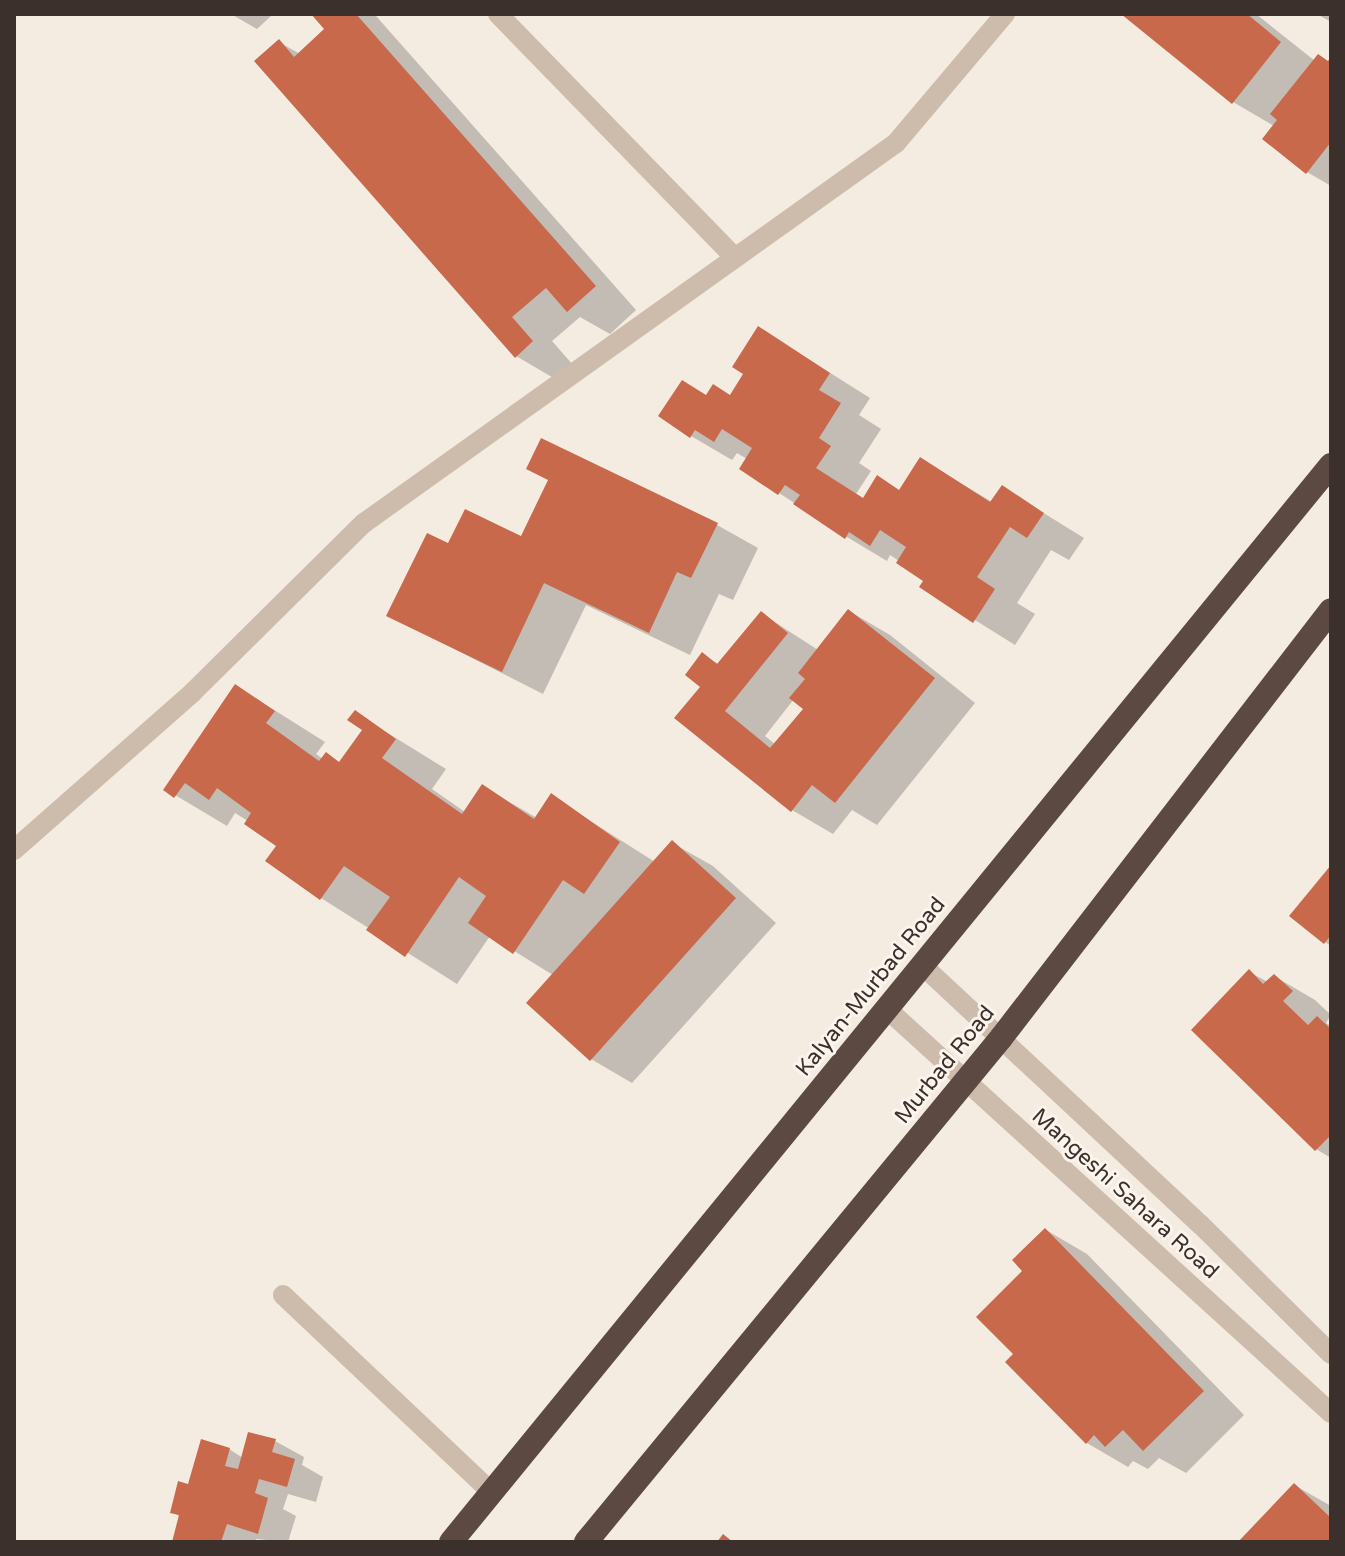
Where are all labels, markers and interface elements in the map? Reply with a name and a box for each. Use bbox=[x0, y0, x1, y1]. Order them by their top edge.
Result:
street label: Kalyan-Murbad Road bbox=[791, 892, 951, 1082]
street label: Murbad Road bbox=[889, 1001, 1001, 1129]
street label: Mangeshi Sahara Road bbox=[1026, 1103, 1224, 1285]

